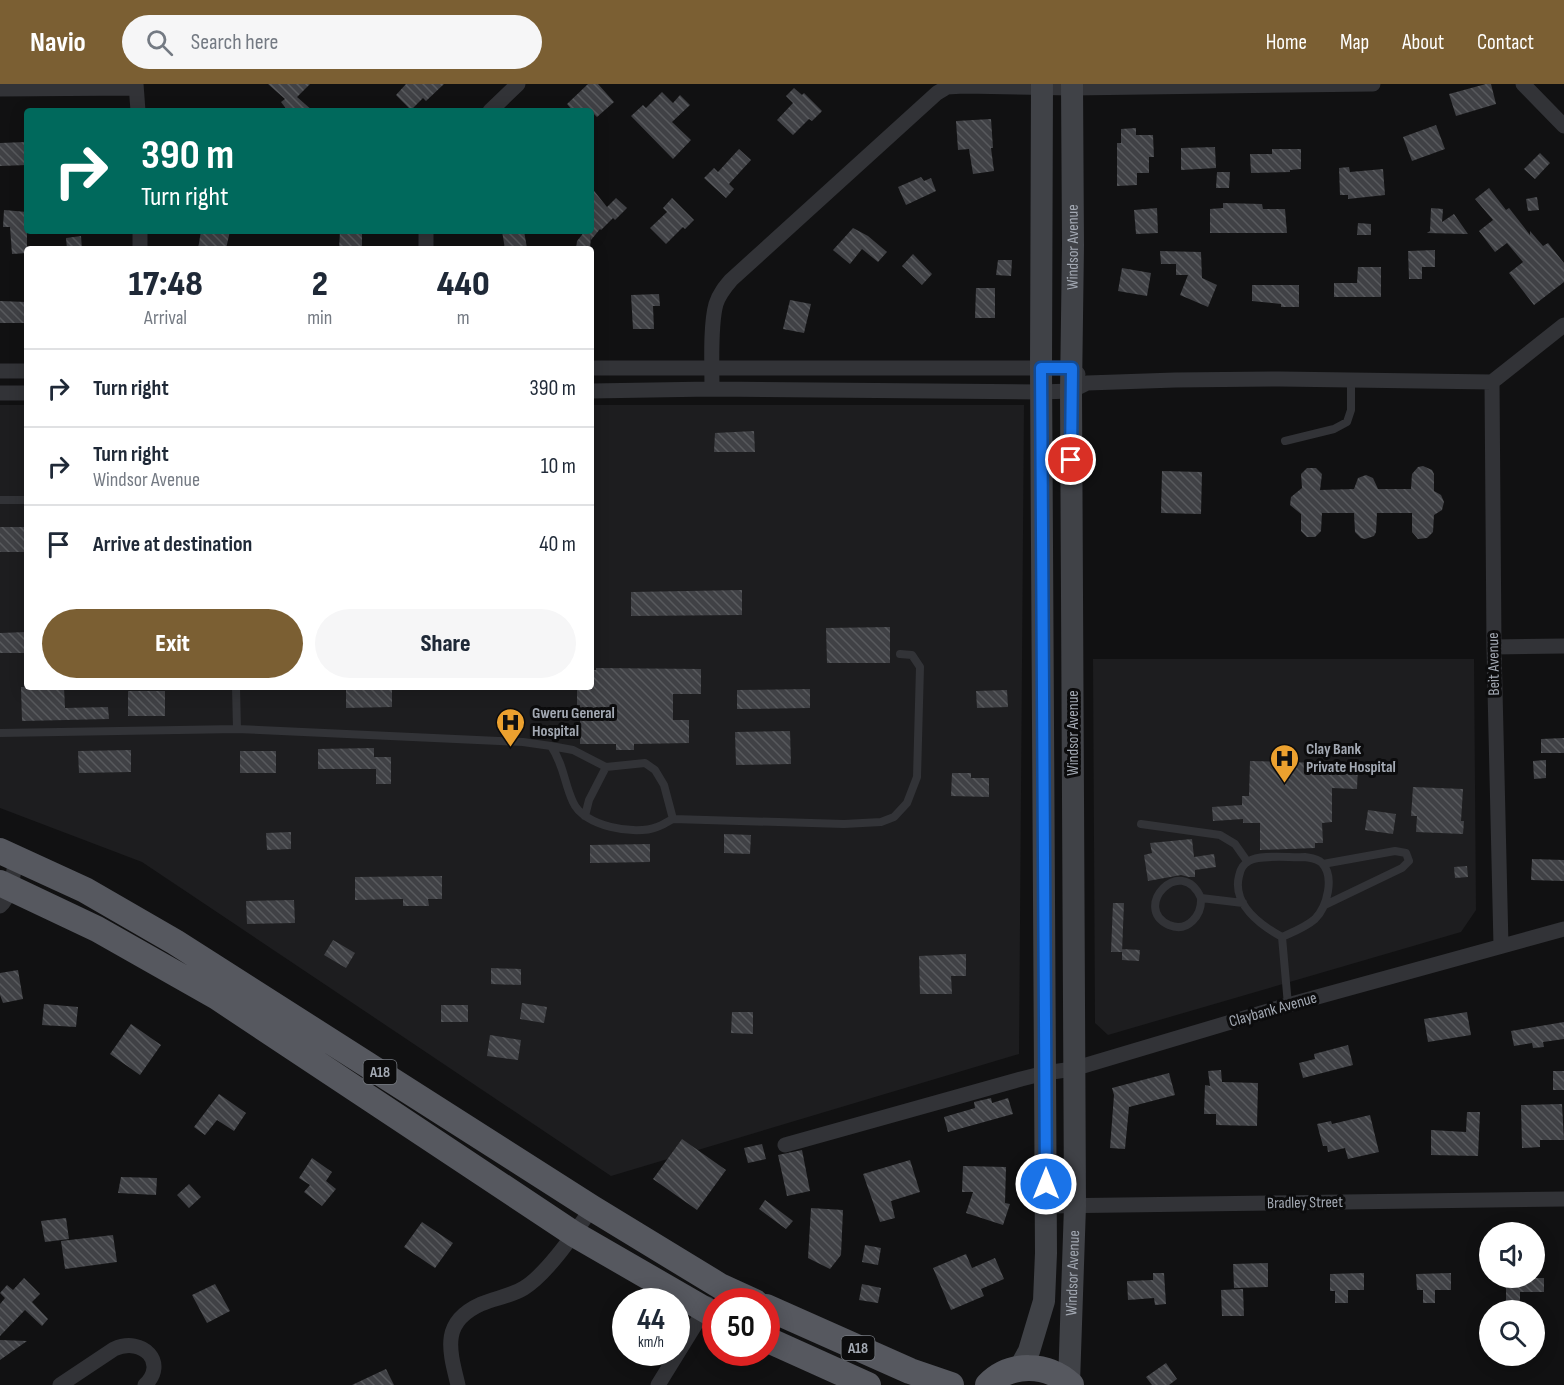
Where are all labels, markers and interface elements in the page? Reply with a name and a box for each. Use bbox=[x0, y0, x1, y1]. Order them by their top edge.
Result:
search box bbox=[122, 15, 542, 69]
text: Navio bbox=[30, 26, 86, 59]
icon: search bbox=[143, 26, 176, 59]
text: Search here bbox=[191, 29, 278, 56]
text: Home bbox=[1266, 30, 1307, 55]
text: Map bbox=[1340, 30, 1369, 55]
text: About bbox=[1402, 30, 1444, 55]
text: Contact bbox=[1477, 30, 1534, 55]
text: 390 m bbox=[141, 130, 234, 181]
icon: right bbox=[42, 132, 120, 210]
text: Turn right bbox=[141, 181, 228, 213]
street label: Windsor Avenue bbox=[1063, 204, 1083, 290]
text: 17:48 bbox=[128, 263, 203, 306]
text: 2 bbox=[312, 263, 328, 306]
text: 440 bbox=[437, 263, 490, 306]
text: Arrival bbox=[144, 306, 187, 330]
text: min bbox=[307, 306, 332, 330]
text: m bbox=[457, 306, 470, 330]
icon: right bbox=[42, 372, 75, 405]
text: Turn right bbox=[93, 375, 169, 402]
text: 390 m bbox=[530, 375, 576, 402]
pin bbox=[1045, 434, 1096, 485]
text: Turn right bbox=[93, 441, 169, 468]
icon: arrive bbox=[1054, 443, 1087, 476]
icon: right bbox=[42, 450, 75, 483]
text: 10 m bbox=[541, 453, 576, 480]
text: Windsor Avenue bbox=[93, 468, 200, 492]
icon: arrive bbox=[42, 528, 75, 561]
text: Arrive at destination bbox=[93, 531, 252, 558]
text: 40 m bbox=[539, 531, 576, 558]
button: Exit bbox=[42, 609, 303, 678]
button: Share bbox=[315, 609, 576, 678]
street label: Beit Avenue bbox=[1484, 632, 1504, 696]
street label: Windsor Avenue bbox=[1064, 690, 1083, 776]
place label: Gweru General Hospital bbox=[532, 704, 615, 741]
hospital icon: Gweru General Hospital bbox=[495, 706, 527, 748]
place label: Clay Bank Private Hospital bbox=[1306, 740, 1396, 777]
hospital icon: Clay Bank Private Hospital bbox=[1269, 742, 1301, 784]
street label: Claybank Avenue bbox=[1227, 988, 1319, 1032]
road number: A18 bbox=[364, 1060, 397, 1084]
position arrow bbox=[1014, 1152, 1078, 1216]
street label: Bradley Street bbox=[1267, 1193, 1343, 1213]
map controls bbox=[1479, 1222, 1545, 1366]
button: sound bbox=[1479, 1222, 1545, 1288]
street label: Windsor Avenue bbox=[1062, 1230, 1084, 1316]
speed limit sign: 50 bbox=[702, 1288, 780, 1366]
button: search bbox=[1479, 1300, 1545, 1366]
text: 44 bbox=[637, 1302, 665, 1338]
text: km/h bbox=[638, 1333, 664, 1352]
road number: A18 bbox=[842, 1336, 874, 1360]

